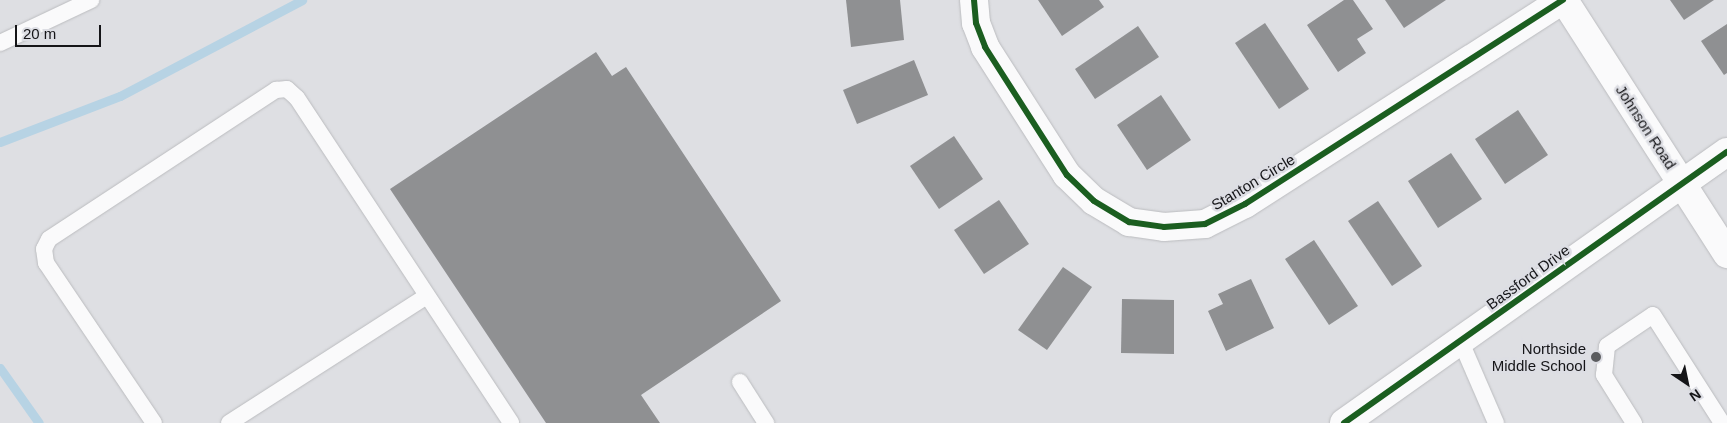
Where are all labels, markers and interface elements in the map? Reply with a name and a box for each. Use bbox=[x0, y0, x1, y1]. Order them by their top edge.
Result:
scale bar bbox=[18, 15, 104, 47]
text: 20 m bbox=[23, 25, 56, 42]
street label: Johnson Road bbox=[1612, 82, 1680, 172]
street label: Stanton Circle bbox=[1208, 150, 1298, 214]
street label: Bassford Drive bbox=[1483, 241, 1573, 313]
place label: Northside Middle School bbox=[1492, 339, 1586, 374]
marker: Northside Middle School bbox=[1590, 351, 1602, 363]
north arrow bbox=[1662, 358, 1712, 408]
text: N bbox=[1687, 386, 1704, 405]

